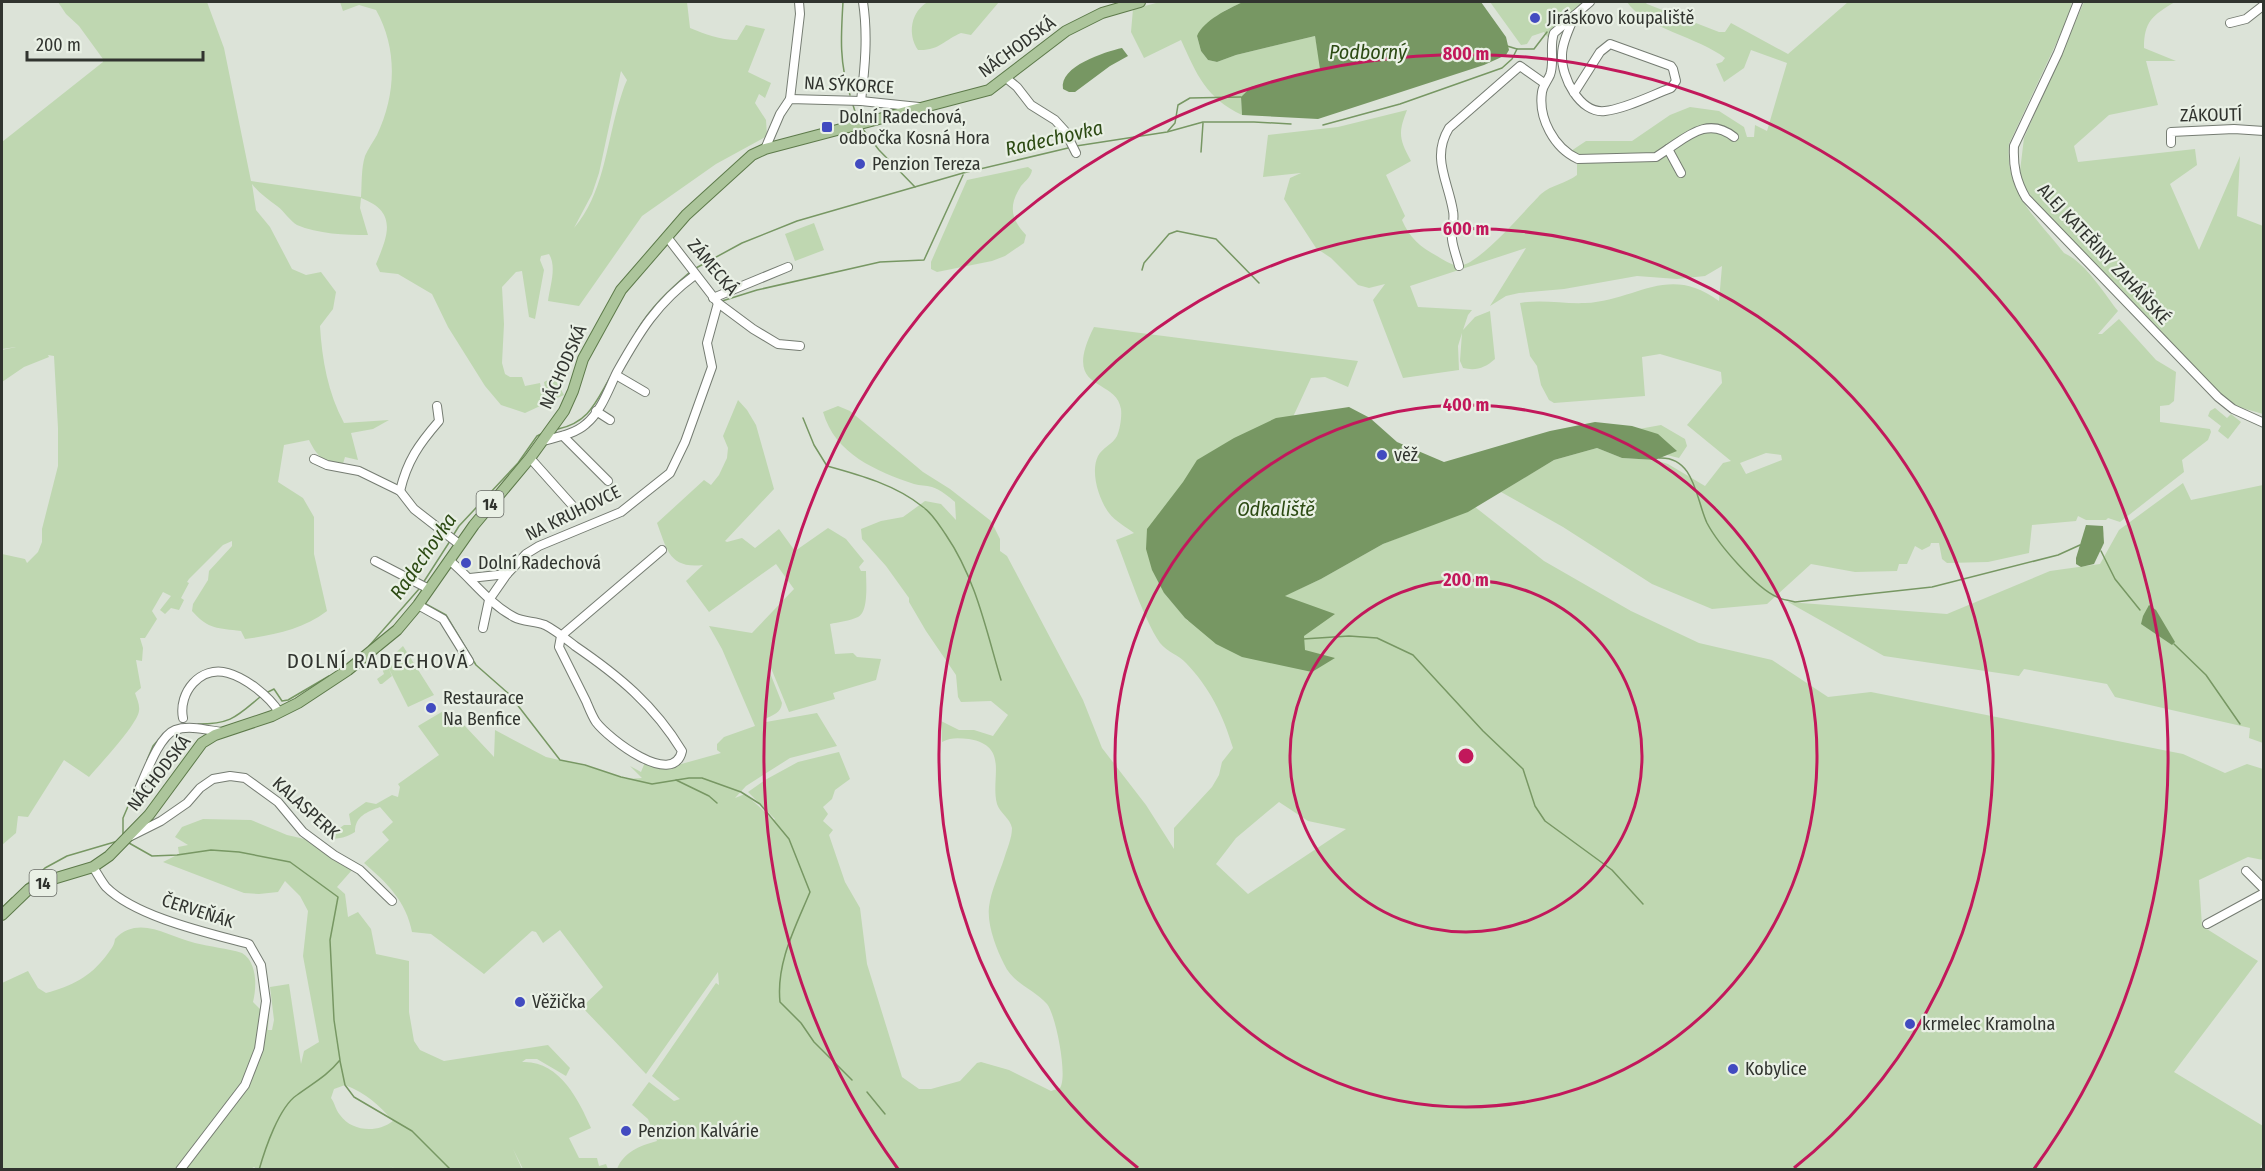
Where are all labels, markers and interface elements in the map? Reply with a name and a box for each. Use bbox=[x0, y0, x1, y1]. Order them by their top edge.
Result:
place label: Jiráskovo koupaliště bbox=[1547, 7, 1695, 29]
street label: NÁCHODSKÁ bbox=[974, 11, 1060, 82]
marker: Jiráskovo koupaliště bbox=[1528, 11, 1542, 25]
scale bar bbox=[27, 24, 202, 62]
text: 200 m bbox=[36, 34, 81, 56]
water label: Podborný bbox=[1329, 40, 1408, 64]
text: 800 m bbox=[1443, 43, 1489, 65]
street label: NA SÝKORCE bbox=[804, 71, 895, 98]
street label: ZÁKOUTÍ bbox=[2180, 102, 2243, 127]
place label: Dolní Radechová, odbočka Kosná Hora bbox=[839, 106, 990, 149]
water label: Radechovka bbox=[1003, 115, 1105, 161]
marker: Dolní Radechová, odbočka Kosná Hora bbox=[820, 120, 834, 134]
place label: Penzion Tereza bbox=[872, 153, 981, 175]
marker: Penzion Tereza bbox=[853, 157, 867, 171]
street label: ALEJ KATEŘINY ZAHÁŇSKÉ bbox=[2033, 178, 2176, 329]
text: 600 m bbox=[1443, 218, 1489, 240]
street label: ZÁMECKÁ bbox=[683, 234, 744, 300]
street label: NÁCHODSKÁ bbox=[534, 321, 592, 413]
text: 400 m bbox=[1443, 394, 1489, 416]
place label: věž bbox=[1394, 444, 1418, 466]
marker: věž bbox=[1375, 448, 1389, 462]
street label: NA KRUHOVCE bbox=[522, 480, 624, 546]
road number: 14 bbox=[476, 491, 504, 517]
water label: Odkaliště bbox=[1237, 497, 1315, 521]
water label: Radechovka bbox=[385, 508, 461, 604]
place label: Dolní Radechová bbox=[478, 552, 601, 574]
marker: Dolní Radechová bbox=[459, 556, 473, 570]
text: 200 m bbox=[1442, 569, 1489, 591]
district label: DOLNÍ RADECHOVÁ bbox=[287, 648, 469, 674]
place label: Restaurace Na Benfice bbox=[443, 687, 524, 730]
marker: Restaurace Na Benfice bbox=[424, 701, 438, 715]
street label: NÁCHODSKÁ bbox=[122, 730, 196, 815]
centre of rings bbox=[1456, 746, 1476, 766]
street label: KALASPERK bbox=[268, 772, 344, 844]
road number: 14 bbox=[30, 870, 57, 896]
street label: ČERVEŇÁK bbox=[159, 888, 238, 933]
place label: Věžička bbox=[532, 991, 586, 1013]
marker: Věžička bbox=[513, 995, 527, 1009]
place label: krmelec Kramolna bbox=[1922, 1013, 2056, 1035]
marker: krmelec Kramolna bbox=[1903, 1017, 1917, 1031]
place label: Kobylice bbox=[1745, 1058, 1807, 1080]
marker: Kobylice bbox=[1726, 1062, 1740, 1076]
place label: Penzion Kalvárie bbox=[638, 1120, 759, 1142]
marker: Penzion Kalvárie bbox=[619, 1124, 633, 1138]

